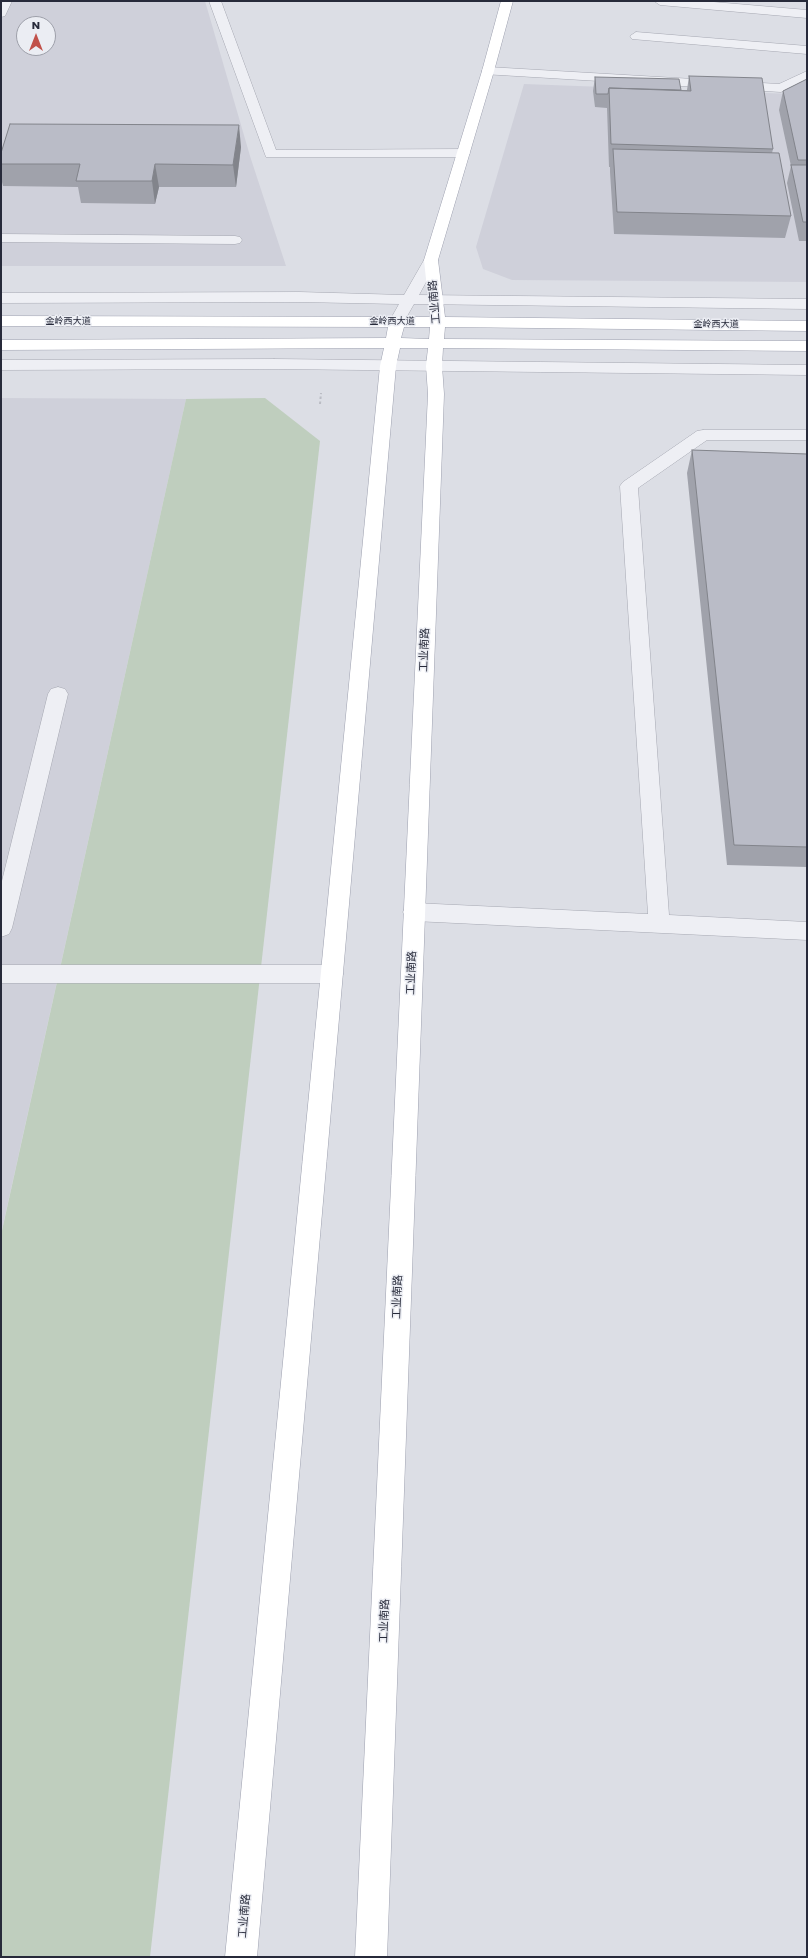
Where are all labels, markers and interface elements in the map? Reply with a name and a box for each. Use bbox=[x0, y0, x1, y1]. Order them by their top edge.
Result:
north arrow bbox=[16, 16, 56, 56]
text: N bbox=[32, 17, 40, 33]
street label: 工业南路 bbox=[427, 280, 443, 324]
street label: 金岭西大道 bbox=[46, 317, 90, 327]
street label: 金岭西大道 bbox=[370, 317, 414, 327]
street label: 金岭西大道 bbox=[694, 320, 738, 330]
street label: 工业南路 bbox=[418, 628, 432, 672]
street label: 工业南路 bbox=[405, 951, 419, 995]
street label: 工业南路 bbox=[391, 1275, 405, 1319]
street label: 工业南路 bbox=[378, 1599, 392, 1643]
street label: 工业南路 bbox=[237, 1894, 253, 1938]

